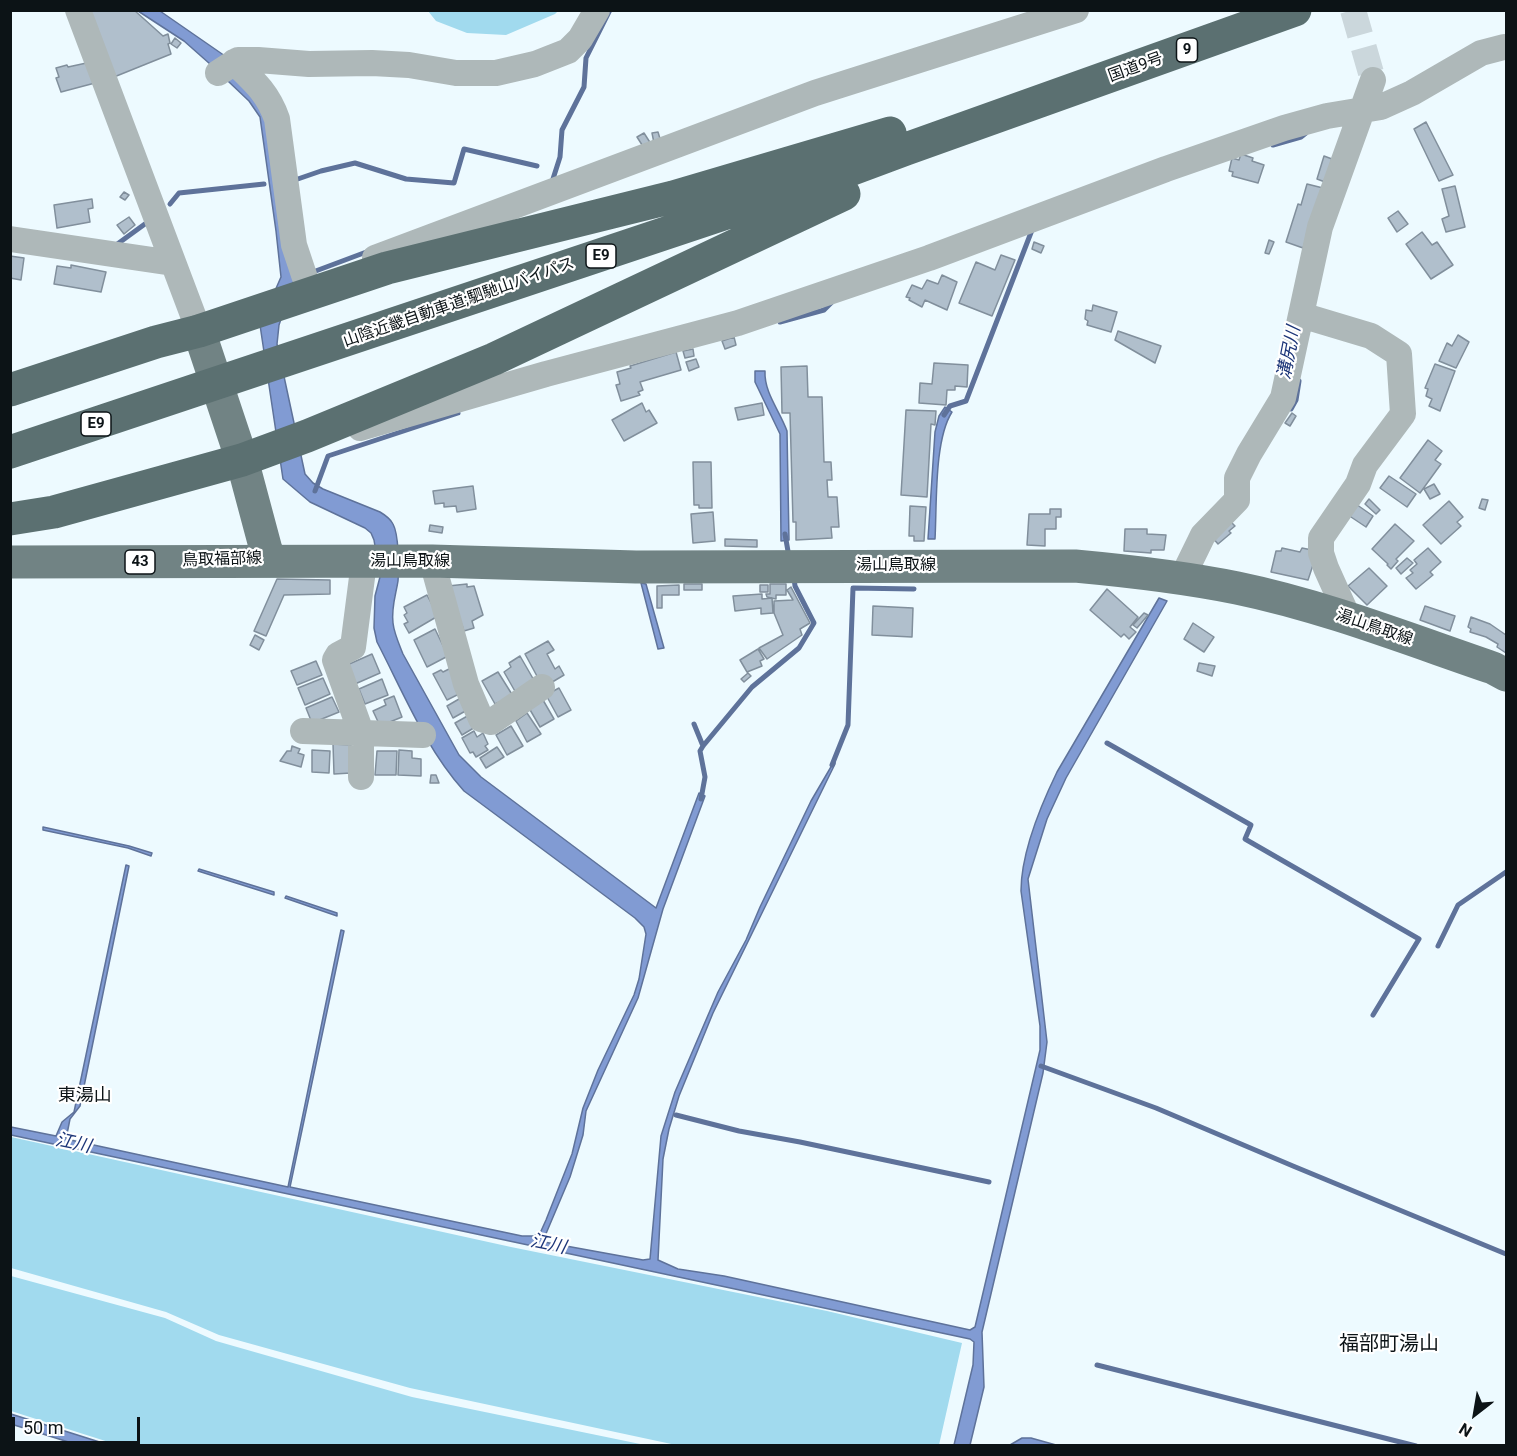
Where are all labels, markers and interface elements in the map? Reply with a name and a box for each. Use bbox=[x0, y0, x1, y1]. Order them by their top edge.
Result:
road number: 9 bbox=[1176, 38, 1198, 62]
street label: 国道9号 bbox=[1106, 49, 1166, 87]
road number: E9 bbox=[586, 244, 616, 268]
street label: 山陰近畿自動車道;駟馳山バイパス bbox=[341, 254, 577, 352]
water label: 溝尻川 bbox=[1274, 324, 1306, 382]
road number: E9 bbox=[81, 412, 111, 436]
street label: 鳥取福部線 bbox=[182, 549, 262, 571]
road number: 43 bbox=[125, 550, 155, 574]
street label: 湯山鳥取線 bbox=[370, 552, 450, 572]
street label: 湯山鳥取線 bbox=[856, 556, 936, 576]
street label: 湯山鳥取線 bbox=[1333, 606, 1415, 650]
district label: 東湯山 bbox=[58, 1085, 112, 1107]
water label: 江川 bbox=[53, 1130, 93, 1158]
water label: 江川 bbox=[528, 1231, 568, 1259]
district label: 福部町湯山 bbox=[1339, 1333, 1439, 1357]
north arrow bbox=[1445, 1384, 1505, 1444]
scale bar bbox=[15, 1405, 142, 1443]
text: 50 m bbox=[23, 1417, 63, 1438]
text: N bbox=[1456, 1419, 1475, 1441]

